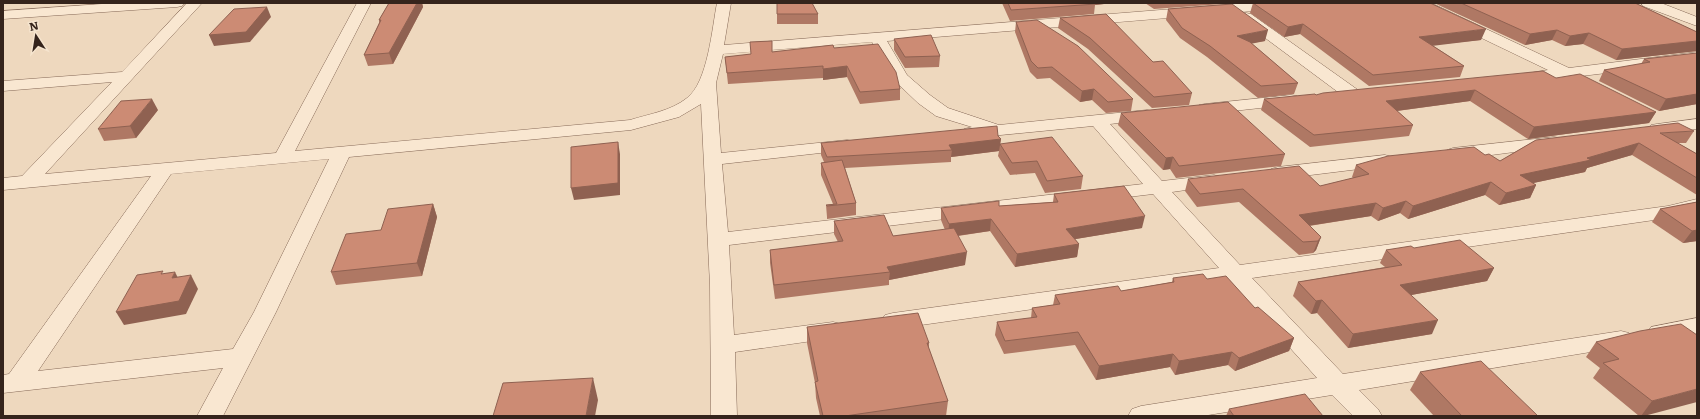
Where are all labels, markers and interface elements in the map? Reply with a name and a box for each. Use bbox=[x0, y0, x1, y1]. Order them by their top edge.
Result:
north arrow bbox=[16, 16, 56, 56]
text: N bbox=[28, 16, 40, 34]

